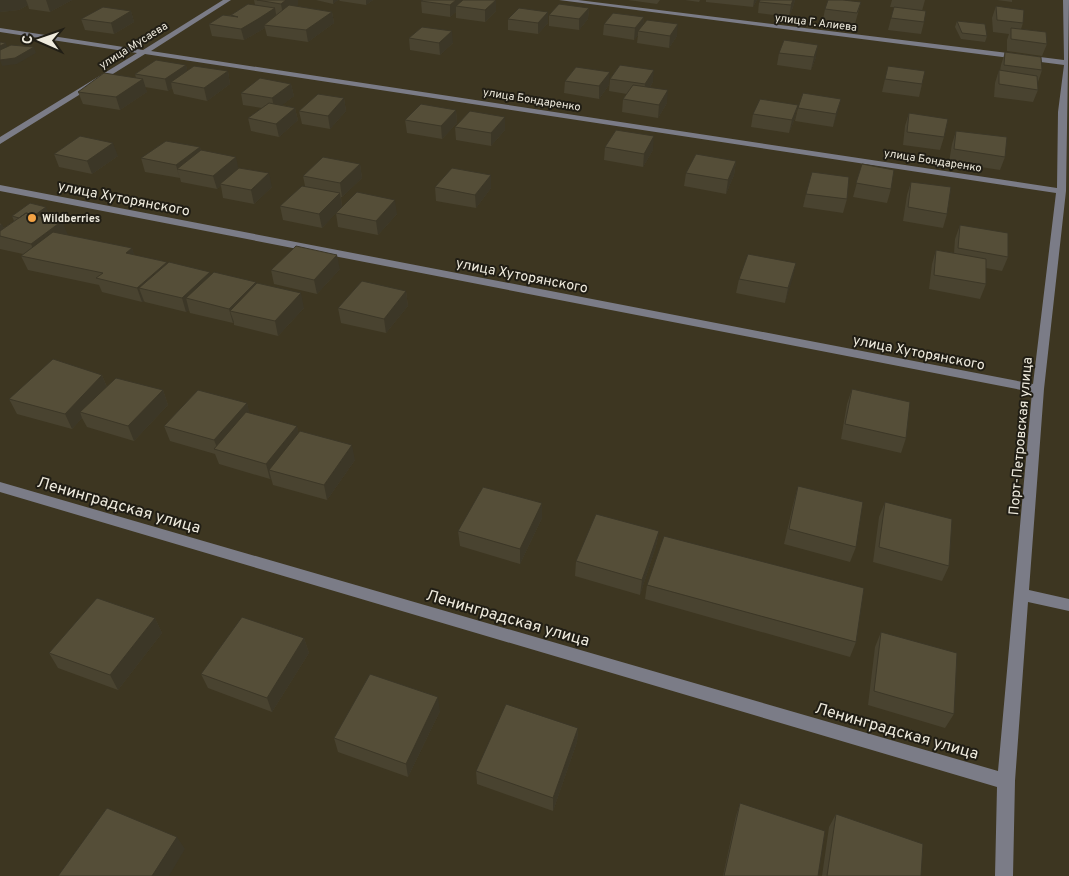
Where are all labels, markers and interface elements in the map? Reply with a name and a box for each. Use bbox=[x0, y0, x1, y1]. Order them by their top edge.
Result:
street label: улица Г. Алиева bbox=[774, 11, 858, 35]
north arrow bbox=[15, 15, 65, 65]
street label: улица Мусаева bbox=[97, 19, 171, 73]
text: С bbox=[20, 35, 37, 44]
street label: улица Бондаренко bbox=[482, 85, 582, 115]
street label: улица Бондаренко bbox=[883, 146, 983, 176]
street label: улица Хуторянского bbox=[56, 178, 191, 221]
marker: Wildberries bbox=[26, 212, 38, 224]
place label: Wildberries bbox=[42, 212, 100, 226]
street label: улица Хуторянского bbox=[454, 255, 589, 298]
street label: улица Хуторянского bbox=[851, 332, 986, 375]
street label: Порт-Петровская улица bbox=[1006, 356, 1037, 516]
street label: Ленинградская улица bbox=[34, 473, 203, 539]
street label: Ленинградская улица bbox=[423, 586, 592, 652]
street label: Ленинградская улица bbox=[812, 699, 981, 765]

